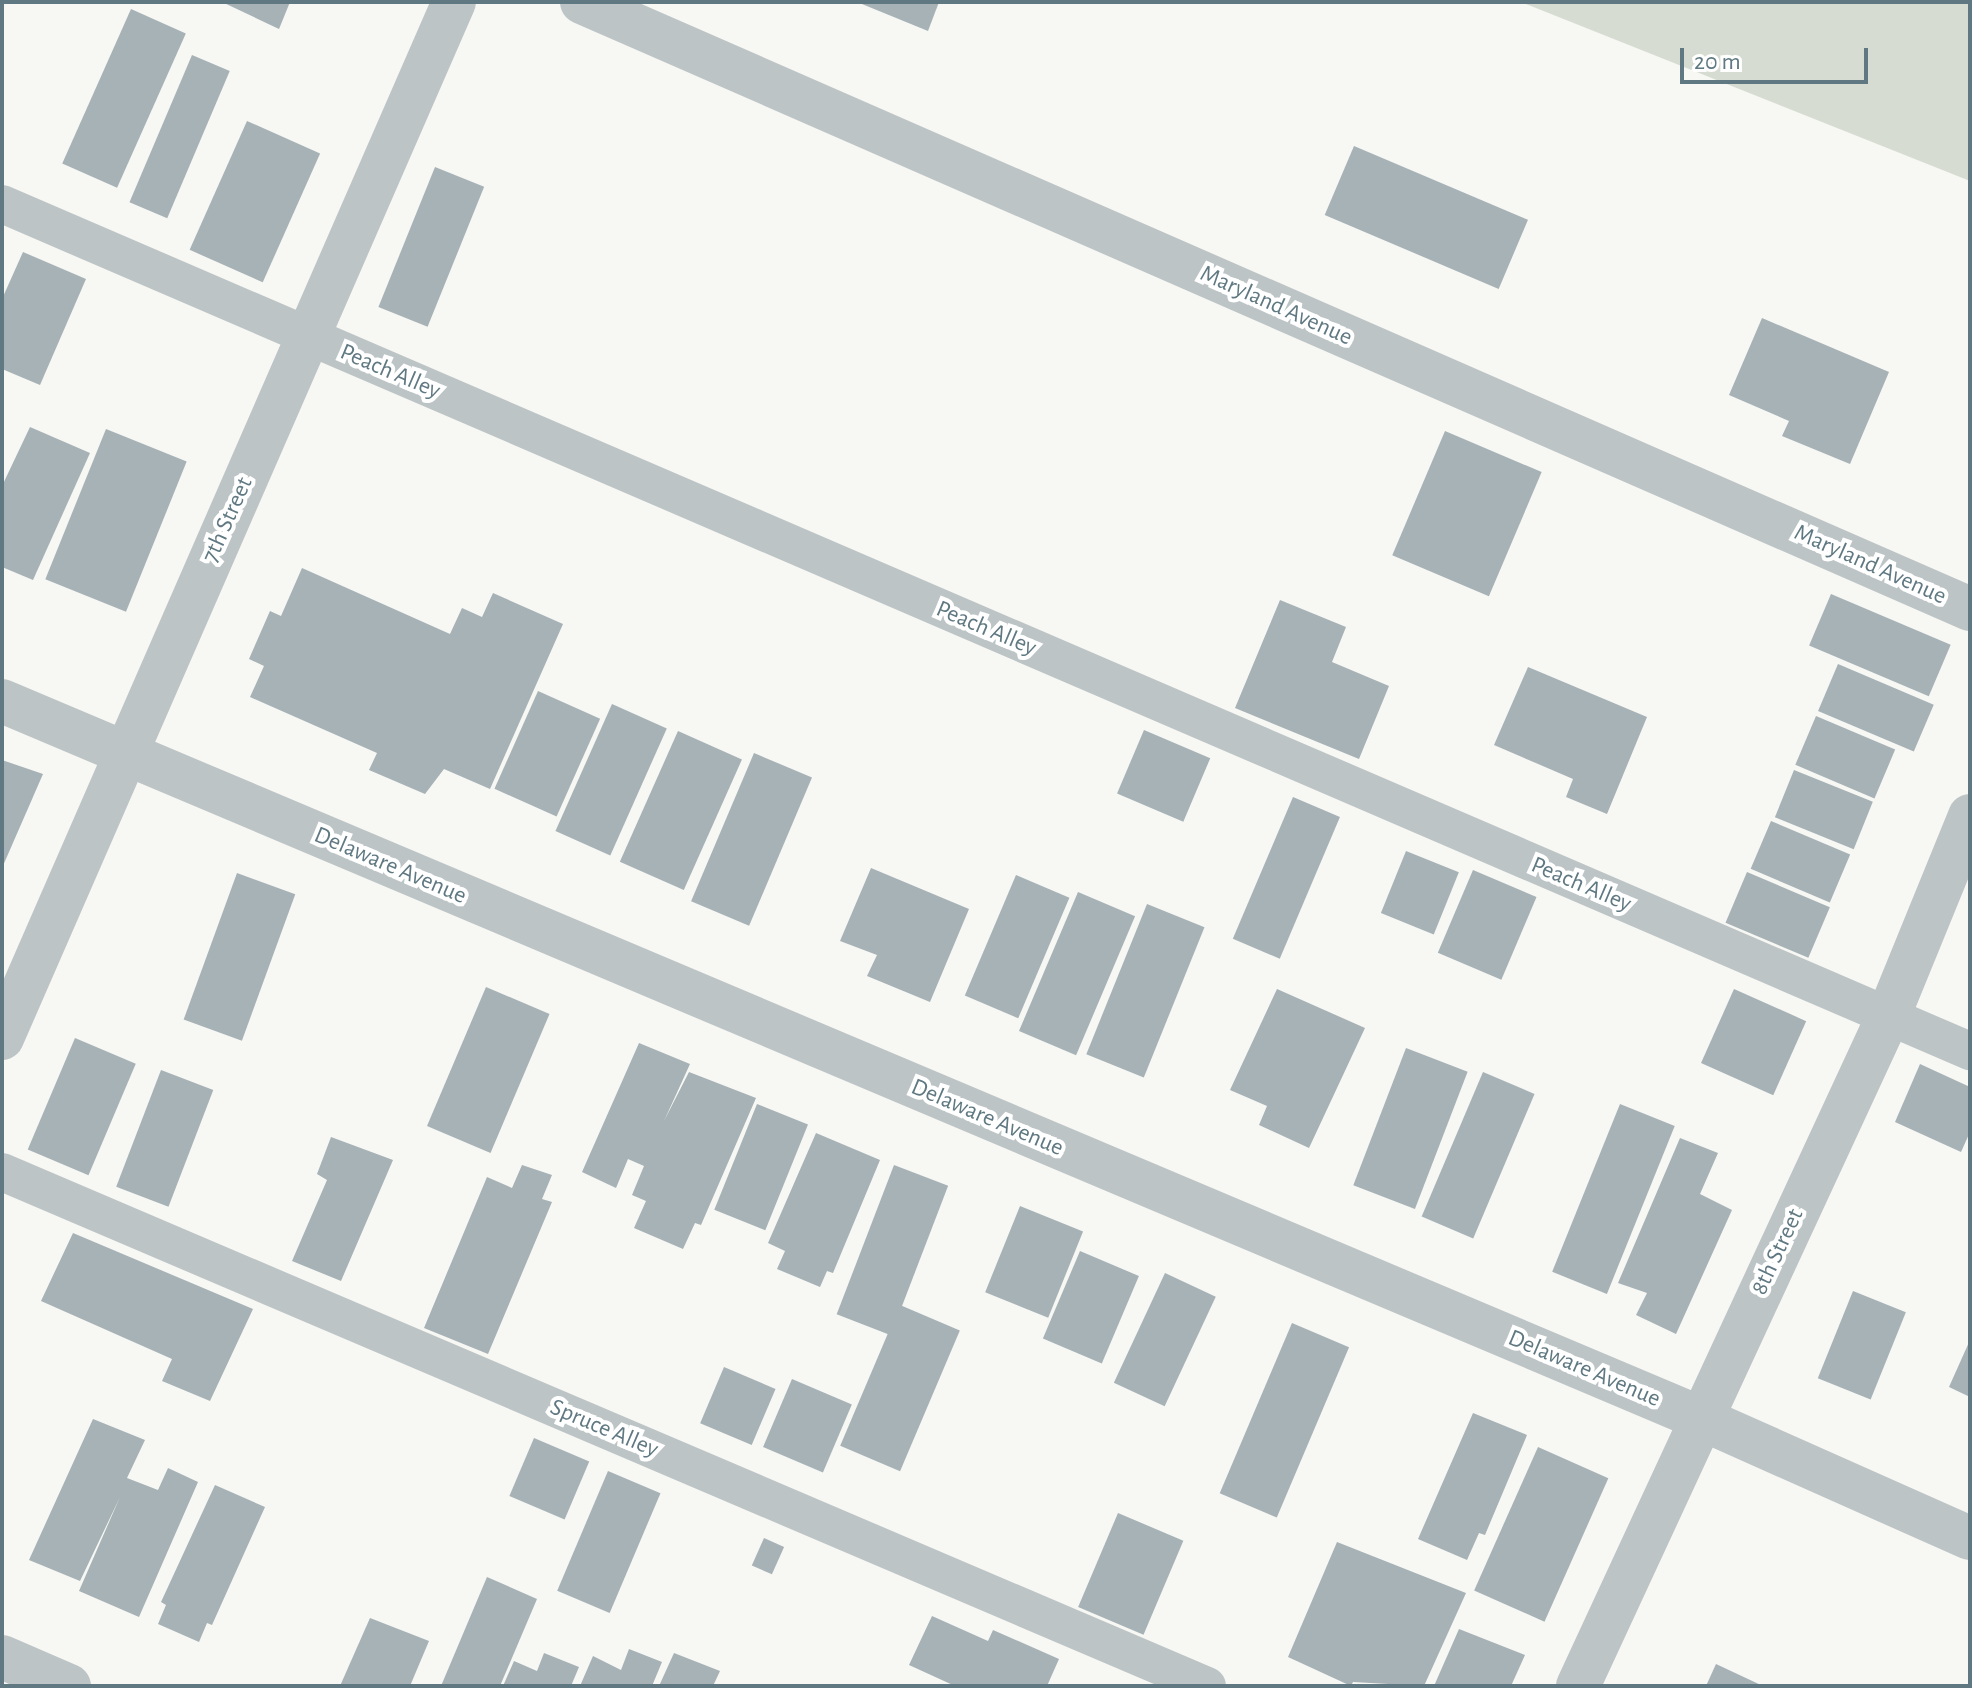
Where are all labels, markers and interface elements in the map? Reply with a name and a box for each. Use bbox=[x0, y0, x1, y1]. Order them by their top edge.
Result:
scale bar bbox=[1684, 32, 1872, 82]
text: 20 m bbox=[1694, 50, 1741, 74]
street label: Maryland Avenue bbox=[1196, 260, 1356, 352]
street label: Peach Alley bbox=[335, 338, 445, 406]
street label: 7th Street bbox=[196, 473, 260, 567]
street label: Maryland Avenue bbox=[1790, 519, 1950, 611]
street label: Peach Alley bbox=[931, 595, 1041, 663]
street label: Delaware Avenue bbox=[310, 821, 470, 911]
street label: Peach Alley bbox=[1526, 851, 1636, 919]
street label: Delaware Avenue bbox=[907, 1073, 1067, 1163]
street label: 8th Street bbox=[1746, 1204, 1810, 1300]
street label: Delaware Avenue bbox=[1504, 1324, 1664, 1414]
street label: Spruce Alley bbox=[546, 1393, 662, 1465]

